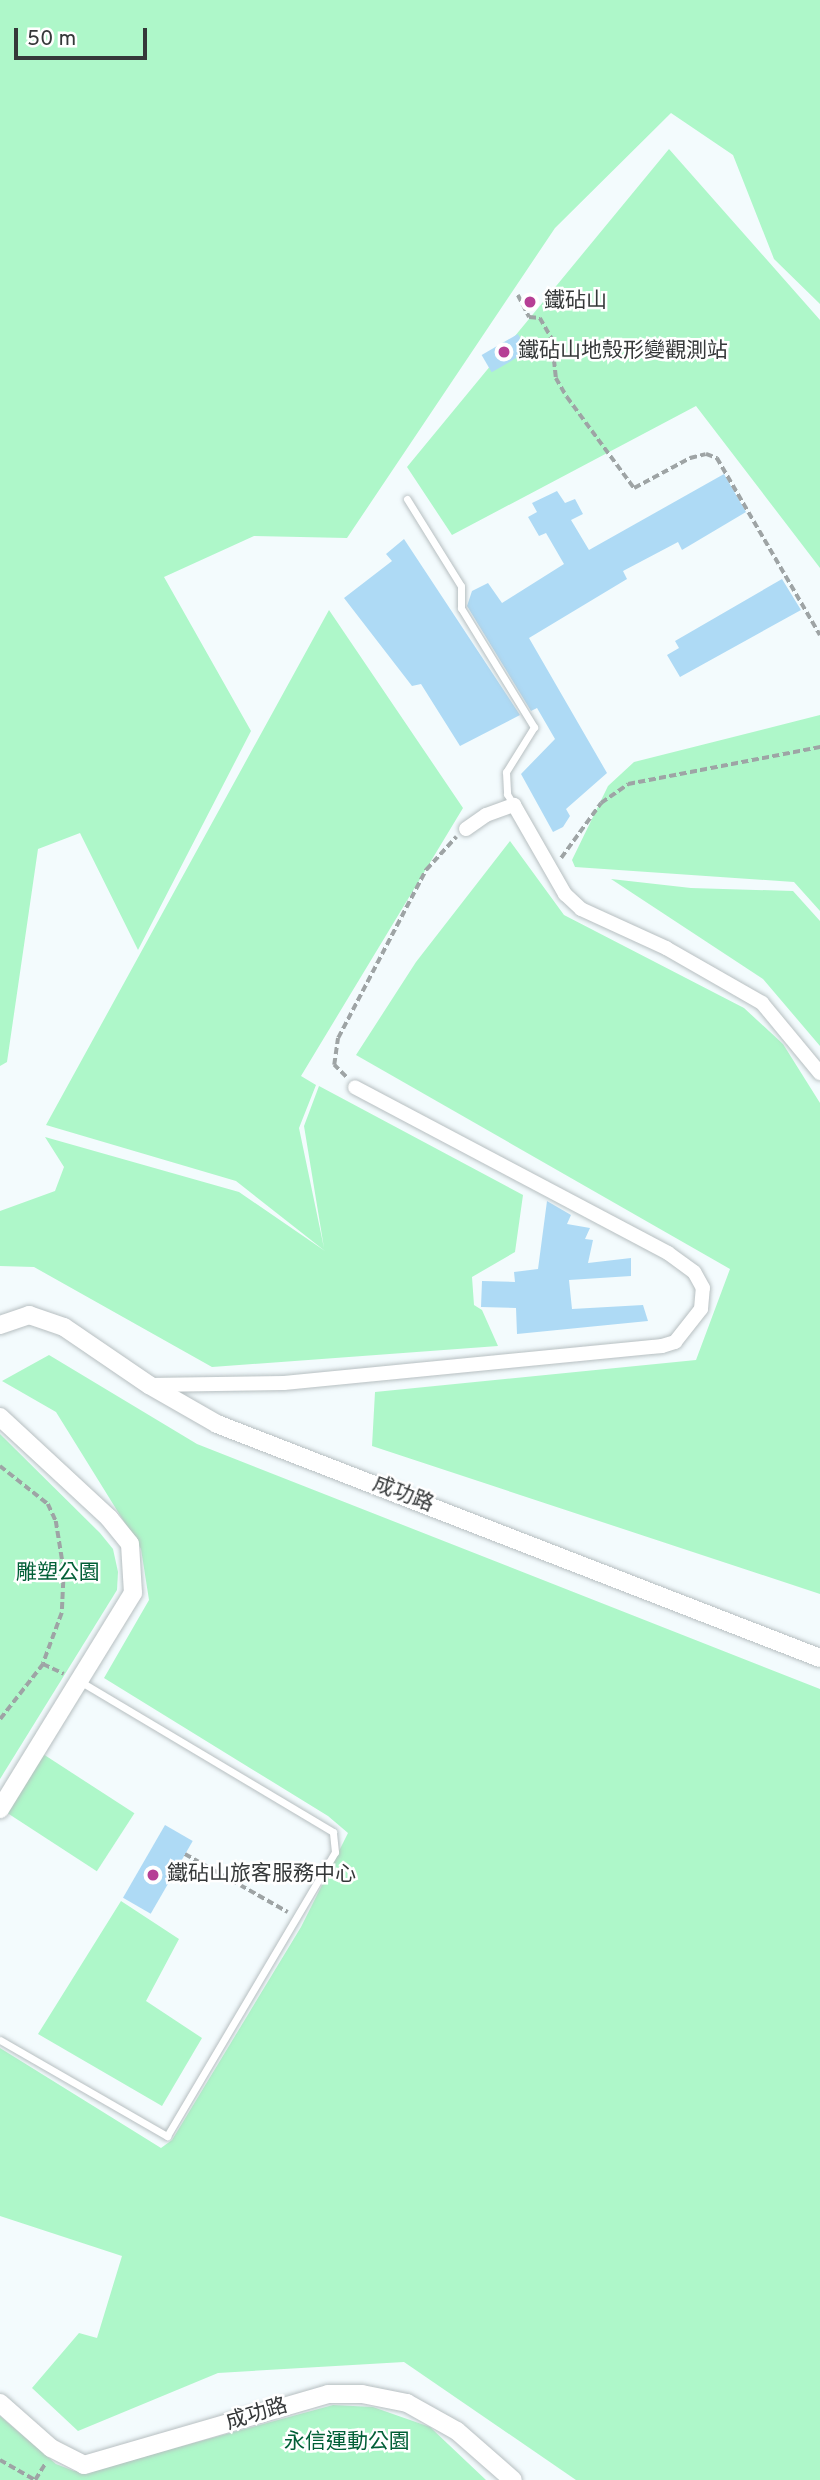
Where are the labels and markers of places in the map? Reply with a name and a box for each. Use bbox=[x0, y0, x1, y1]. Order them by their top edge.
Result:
place label: 鐵砧山 bbox=[544, 289, 607, 315]
marker: 鐵砧山 bbox=[522, 294, 538, 310]
place label: 鐵砧山地殼形變觀測站 bbox=[518, 339, 728, 365]
marker: 鐵砧山地殼形變觀測站 bbox=[496, 344, 512, 360]
place label: 鐵砧山旅客服務中心 bbox=[167, 1862, 356, 1888]
marker: 鐵砧山旅客服務中心 bbox=[145, 1867, 161, 1883]

